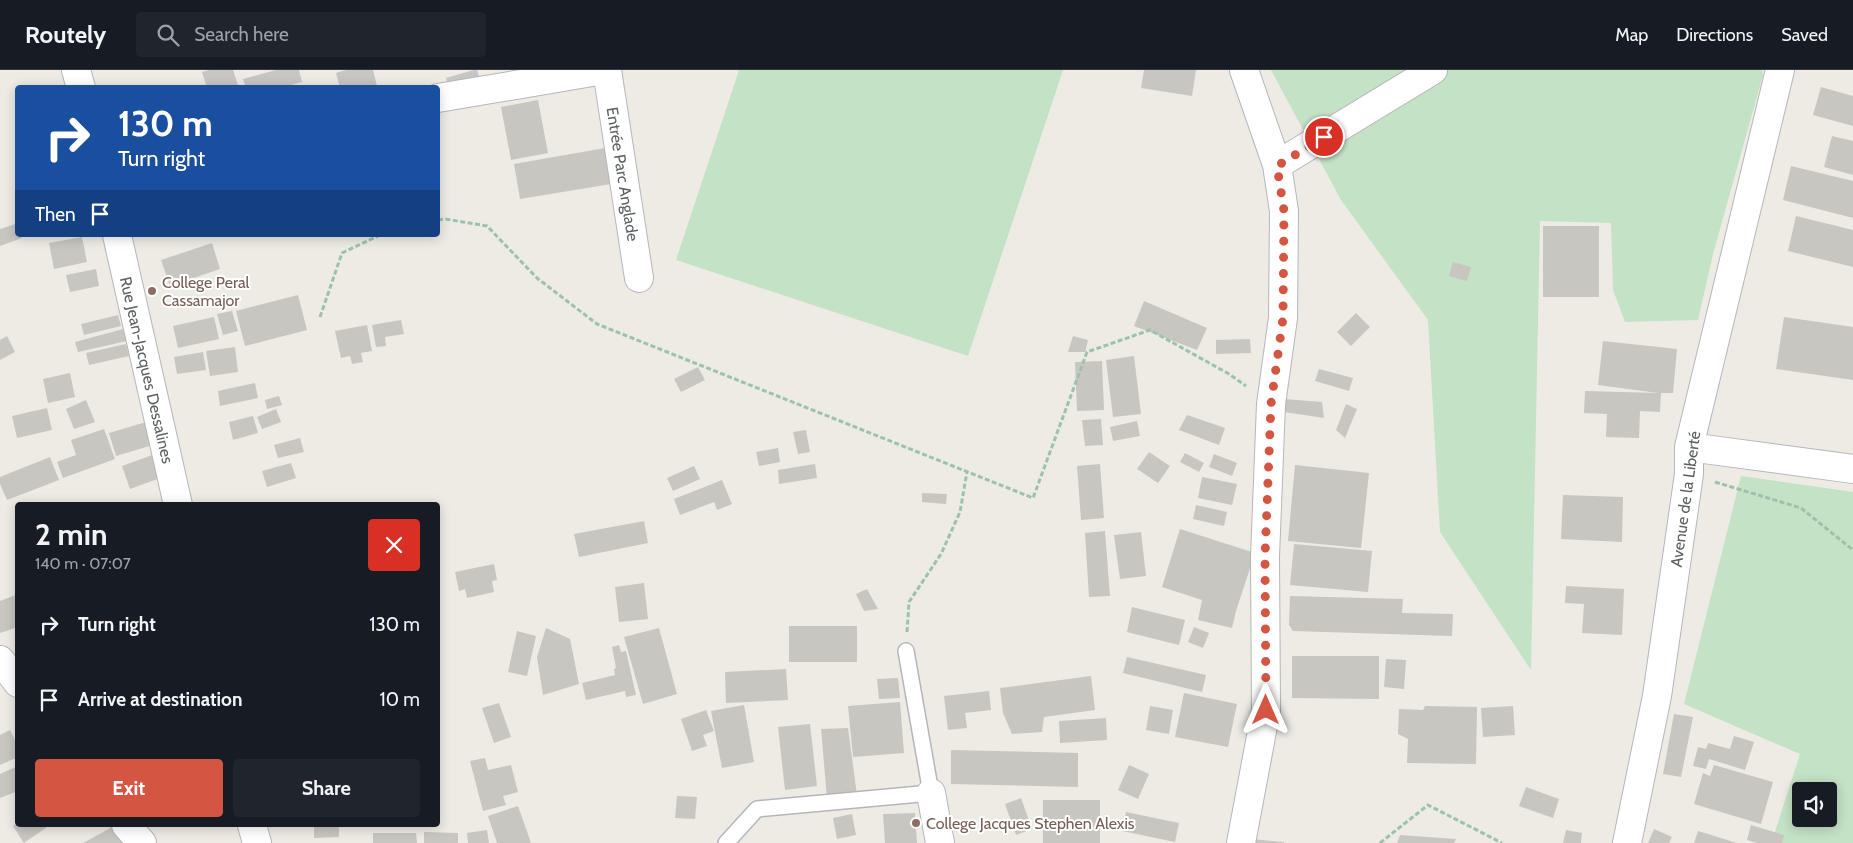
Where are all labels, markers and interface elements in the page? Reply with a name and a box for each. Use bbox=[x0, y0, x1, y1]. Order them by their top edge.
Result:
search box bbox=[136, 12, 486, 57]
text: Routely bbox=[25, 20, 106, 49]
icon: search bbox=[154, 21, 182, 49]
text: Search here bbox=[194, 23, 289, 46]
text: Map bbox=[1615, 24, 1648, 46]
text: Directions bbox=[1676, 24, 1753, 46]
text: Saved bbox=[1781, 24, 1828, 46]
text: 130 m bbox=[118, 102, 213, 145]
icon: right bbox=[35, 105, 100, 170]
street label: Entrée Parc Anglade bbox=[603, 106, 642, 242]
pin bbox=[1303, 116, 1345, 158]
icon: arrive bbox=[1310, 123, 1338, 151]
text: Turn right bbox=[118, 145, 205, 172]
icon: arrive bbox=[86, 200, 114, 228]
text: Then bbox=[35, 203, 76, 226]
place label: College Peral Cassamajor bbox=[162, 273, 250, 310]
street label: Rue Jean-Jacques Dessalines bbox=[116, 275, 177, 466]
marker: College Peral Cassamajor bbox=[146, 285, 158, 297]
street label: Avenue de la Liberté bbox=[1667, 430, 1704, 568]
text: 2 min bbox=[35, 516, 107, 553]
button: close bbox=[368, 519, 420, 571]
text: 140 m · 07:07 bbox=[35, 554, 131, 573]
icon: right bbox=[35, 611, 63, 639]
text: Turn right bbox=[78, 613, 156, 636]
text: 130 m bbox=[369, 613, 420, 636]
position arrow bbox=[1239, 683, 1291, 735]
icon: arrive bbox=[35, 686, 63, 714]
text: Arrive at destination bbox=[78, 688, 242, 711]
text: 10 m bbox=[380, 688, 420, 711]
button: Exit bbox=[35, 759, 223, 817]
button: Share bbox=[233, 759, 420, 817]
map controls bbox=[1792, 782, 1837, 827]
button: sound bbox=[1792, 782, 1837, 827]
place label: College Jacques Stephen Alexis bbox=[926, 814, 1135, 833]
marker: College Jacques Stephen Alexis bbox=[910, 817, 922, 829]

